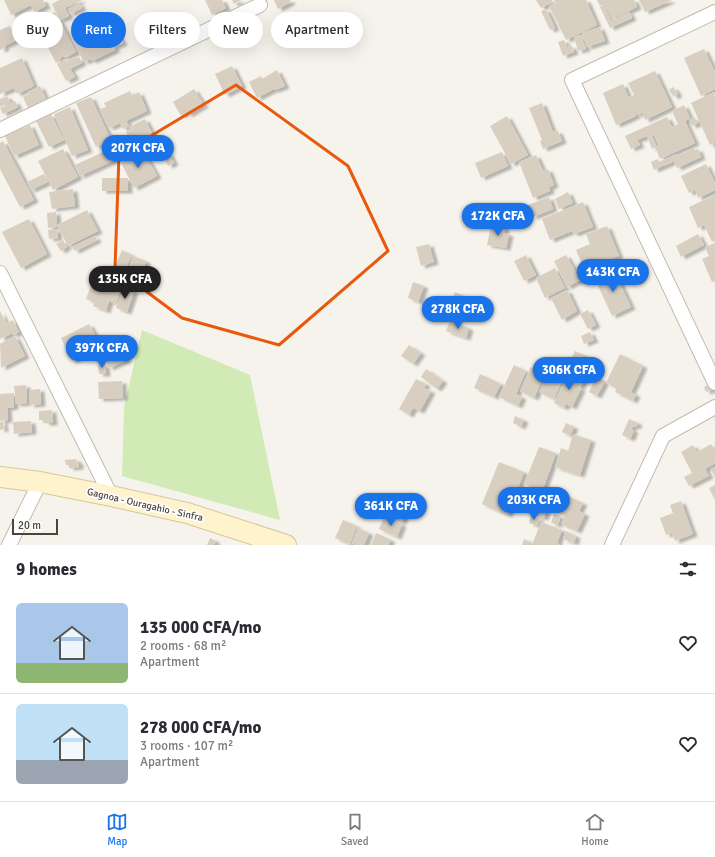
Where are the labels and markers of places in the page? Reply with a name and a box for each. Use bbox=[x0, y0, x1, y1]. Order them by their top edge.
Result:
pin: 207K CFA bbox=[97, 135, 179, 169]
pin: 172K CFA bbox=[457, 203, 539, 237]
pin: 143K CFA bbox=[572, 259, 654, 293]
pin: 135K CFA bbox=[84, 266, 166, 300]
pin: 278K CFA bbox=[417, 296, 499, 330]
pin: 397K CFA bbox=[61, 335, 143, 369]
pin: 306K CFA bbox=[528, 357, 610, 391]
pin: 203K CFA bbox=[493, 487, 575, 521]
pin: 361K CFA bbox=[350, 493, 432, 527]

